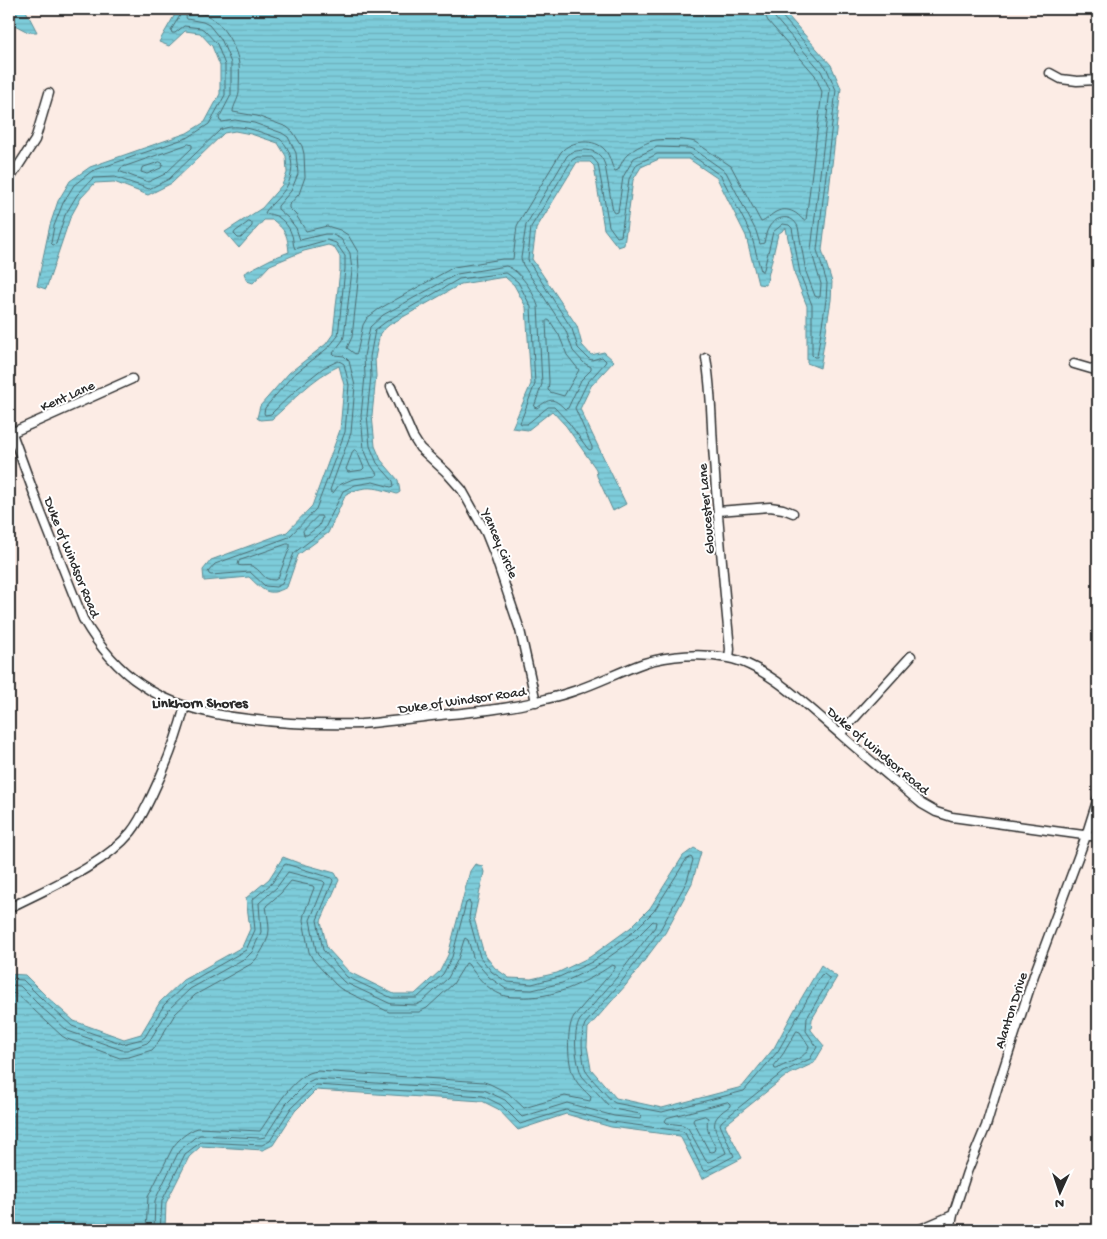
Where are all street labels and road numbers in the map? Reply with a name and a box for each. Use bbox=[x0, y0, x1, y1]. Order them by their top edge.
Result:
street label: Kent Lane bbox=[38, 378, 98, 417]
street label: Gloucester Lane bbox=[695, 462, 720, 555]
street label: Duke of Windsor Road bbox=[38, 494, 103, 622]
street label: Yancey Circle bbox=[476, 505, 521, 582]
street label: Duke of Windsor Road bbox=[397, 684, 529, 719]
street label: Duke of Windsor Road bbox=[822, 703, 933, 801]
street label: Alanton Drive bbox=[992, 970, 1033, 1051]

